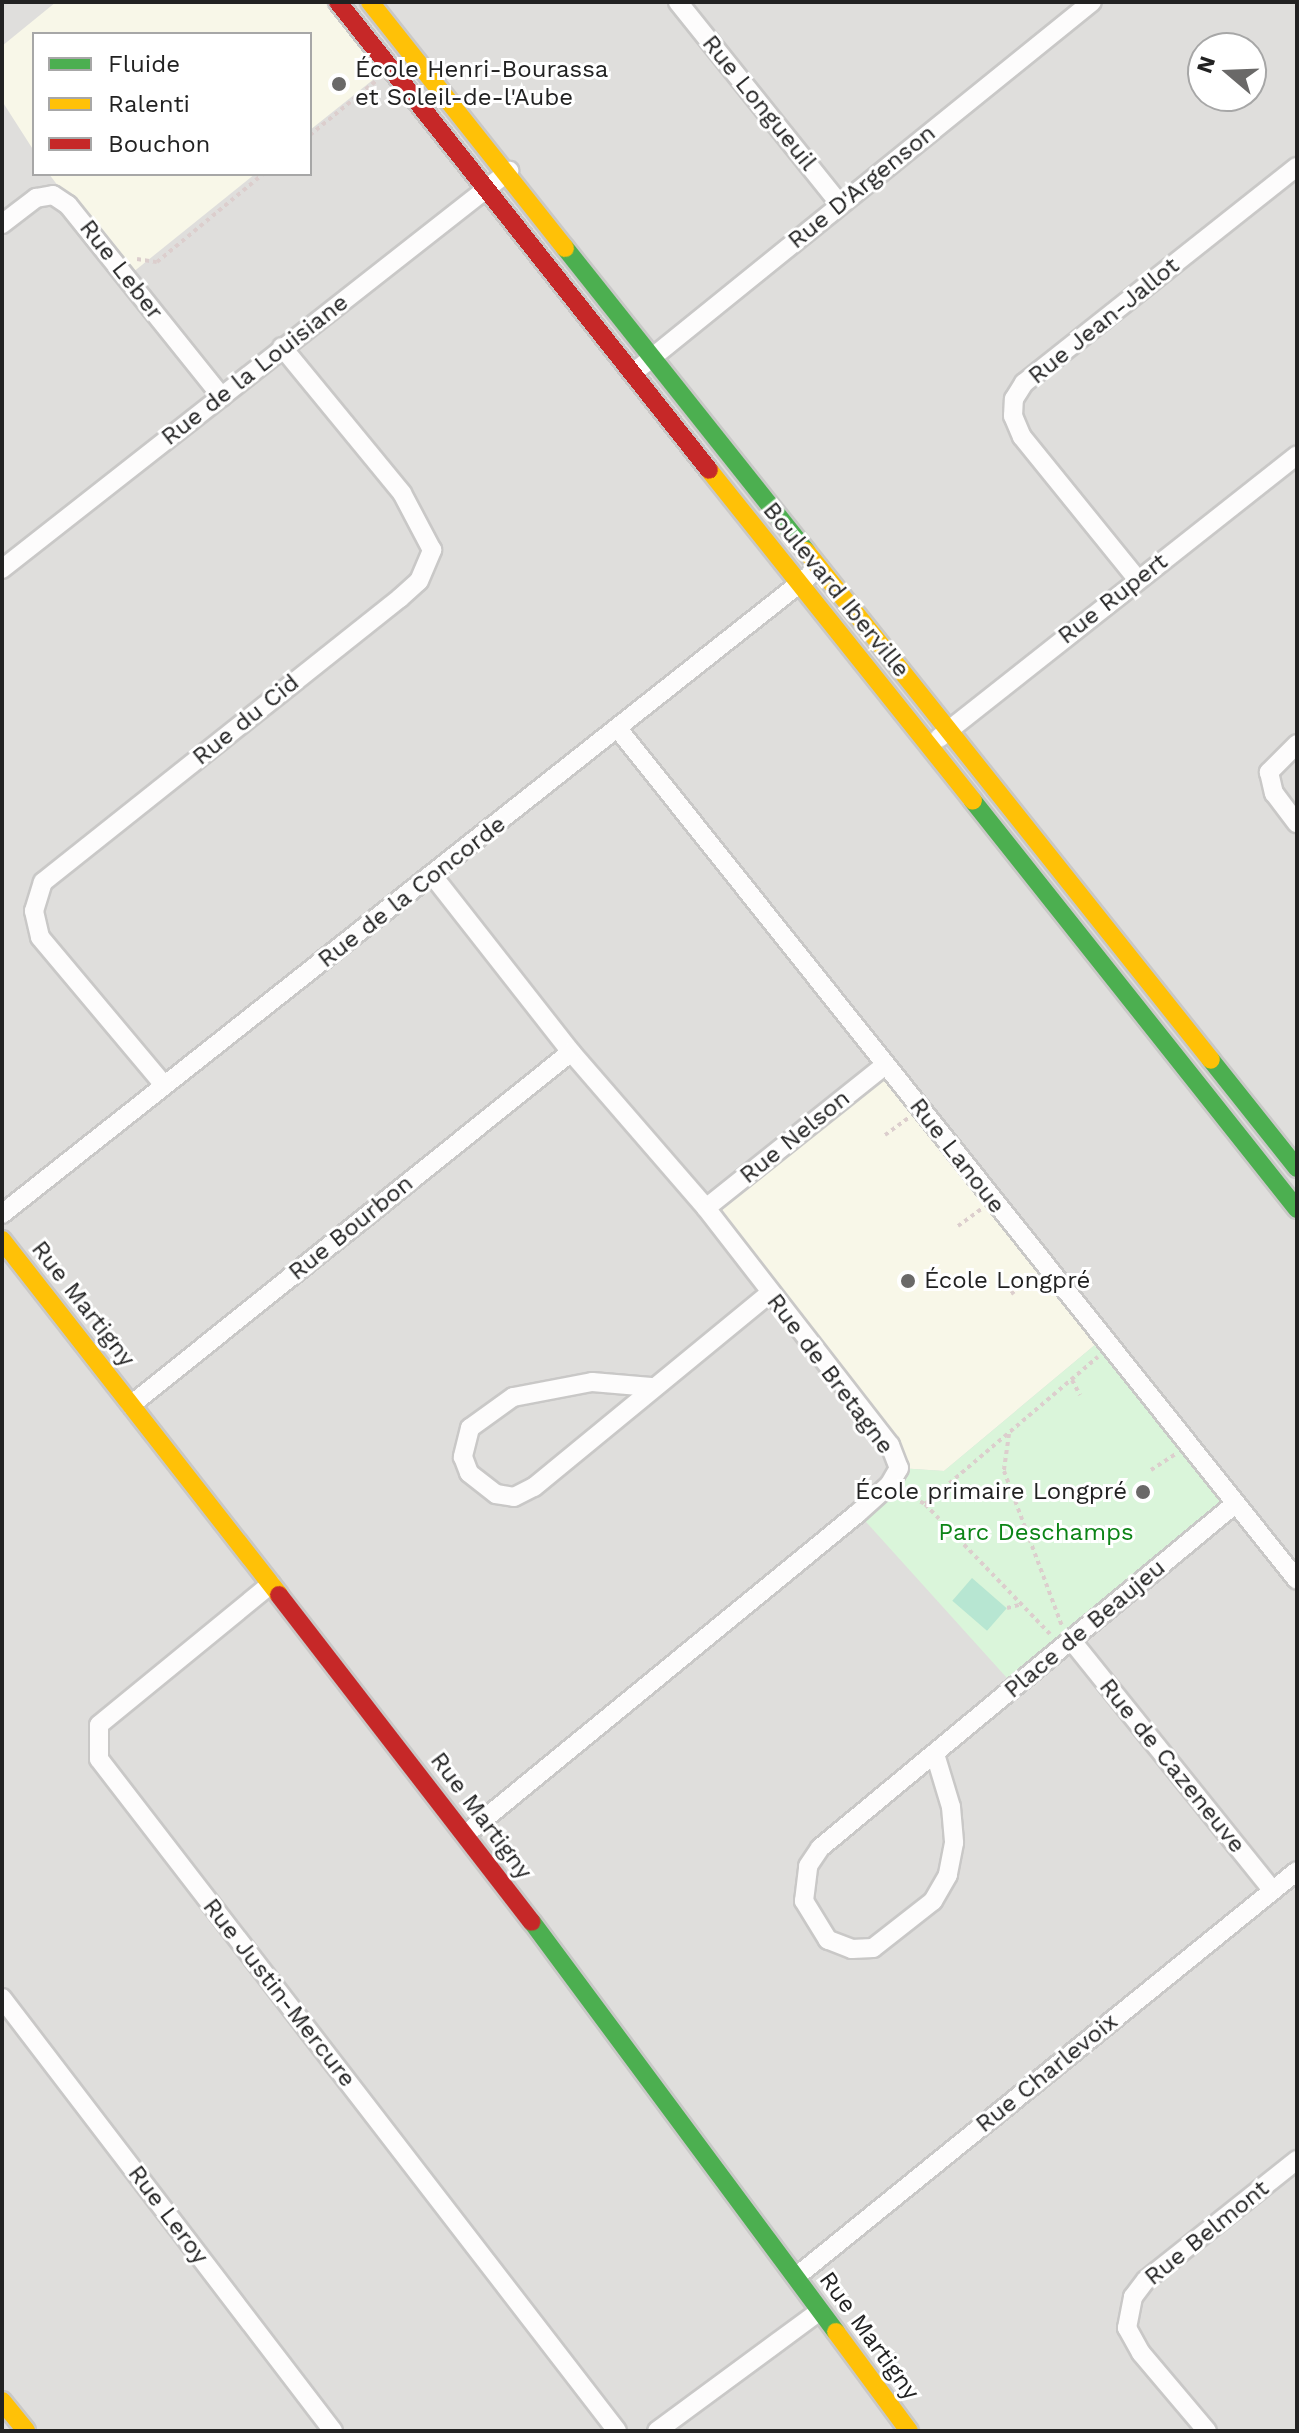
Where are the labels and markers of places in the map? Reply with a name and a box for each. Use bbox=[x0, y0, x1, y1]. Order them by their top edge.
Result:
place label: École Henri-Bourassa et Soleil-de-l'Aube bbox=[355, 56, 608, 112]
marker: École Henri-Bourassa et Soleil-de-l'Aube bbox=[330, 75, 348, 93]
place label: École Longpré bbox=[924, 1267, 1090, 1295]
marker: École Longpré bbox=[899, 1272, 917, 1290]
place label: École primaire Longpré bbox=[855, 1478, 1127, 1506]
marker: École primaire Longpré bbox=[1134, 1483, 1152, 1501]

